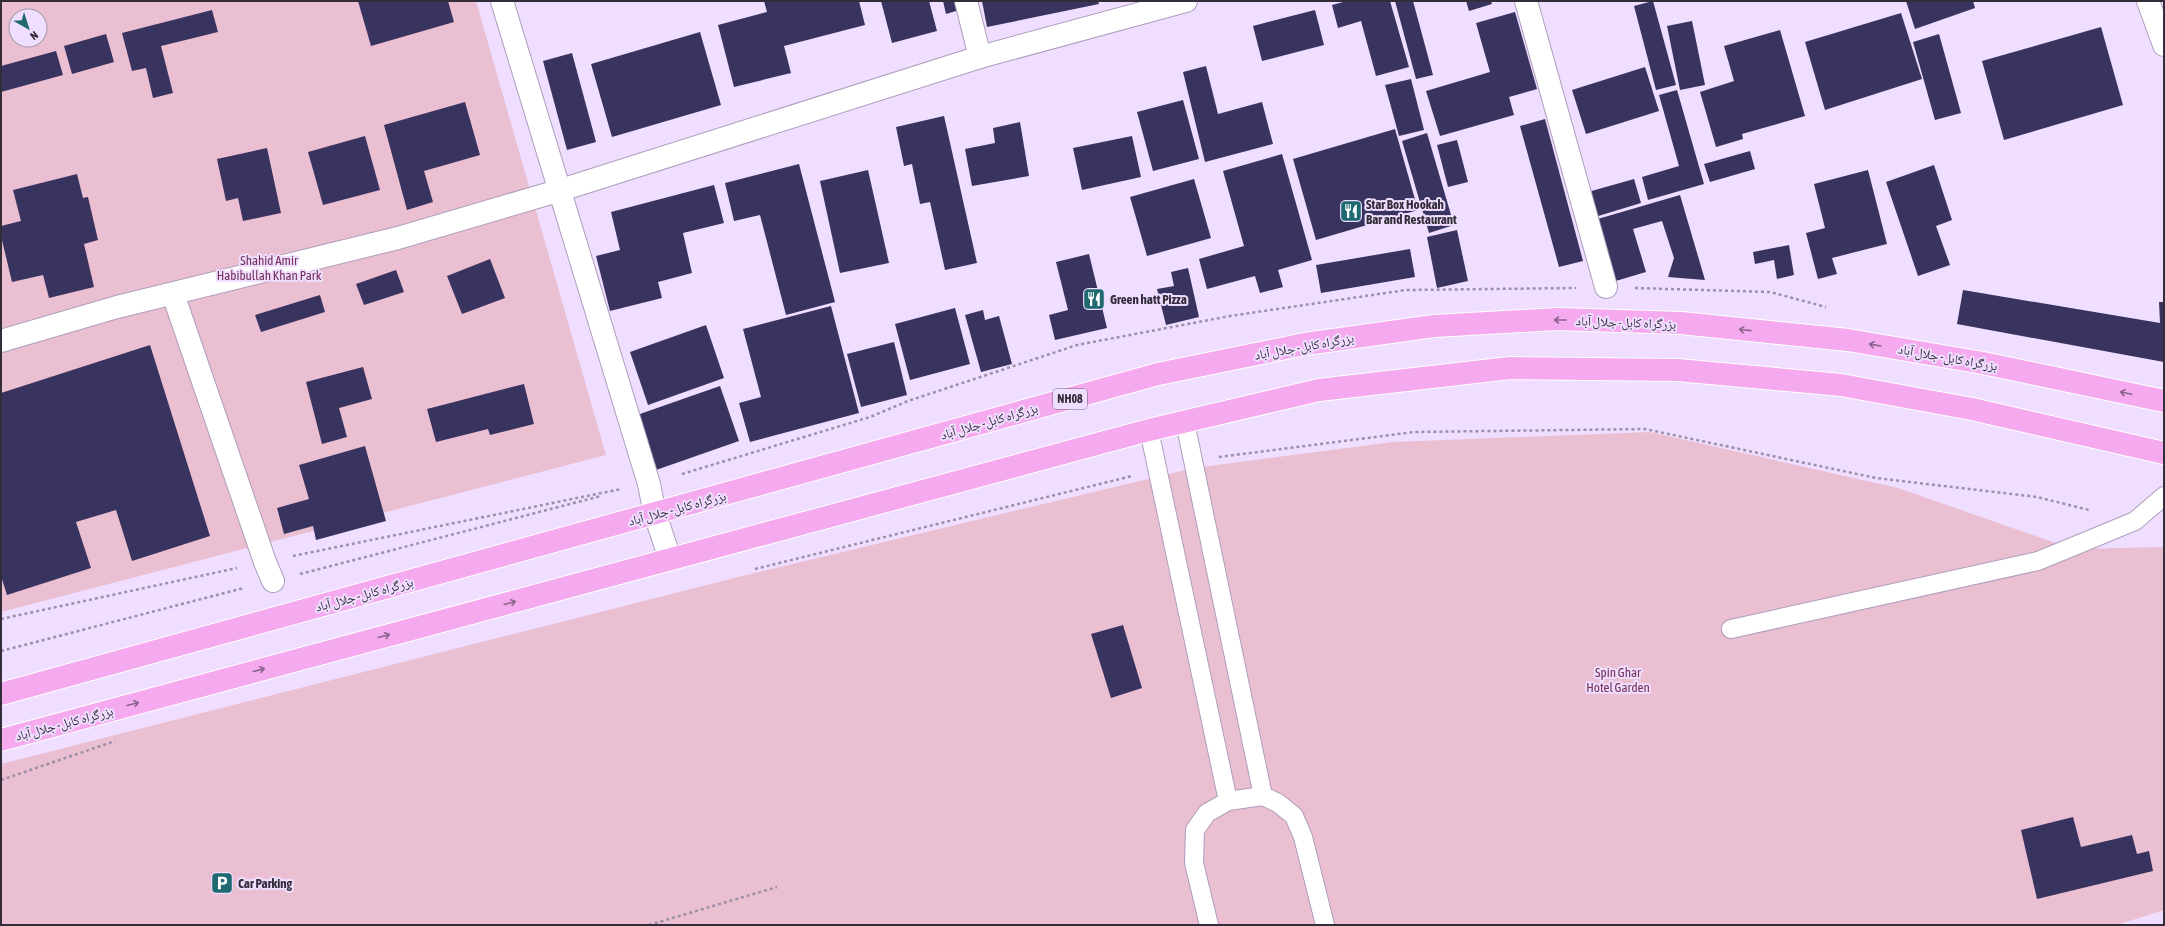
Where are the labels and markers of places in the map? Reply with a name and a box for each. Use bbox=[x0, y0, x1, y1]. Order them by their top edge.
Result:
place label: Star Box Hookah Bar and Restaurant bbox=[1366, 197, 1457, 227]
restaurant icon: Star Box Hookah Bar and Restaurant bbox=[1338, 198, 1364, 224]
restaurant icon: Green hatt Pizza bbox=[1081, 286, 1107, 312]
place label: Green hatt Pizza bbox=[1110, 292, 1187, 307]
parking icon: Car Parking bbox=[209, 870, 235, 896]
place label: Car Parking bbox=[238, 876, 292, 891]

